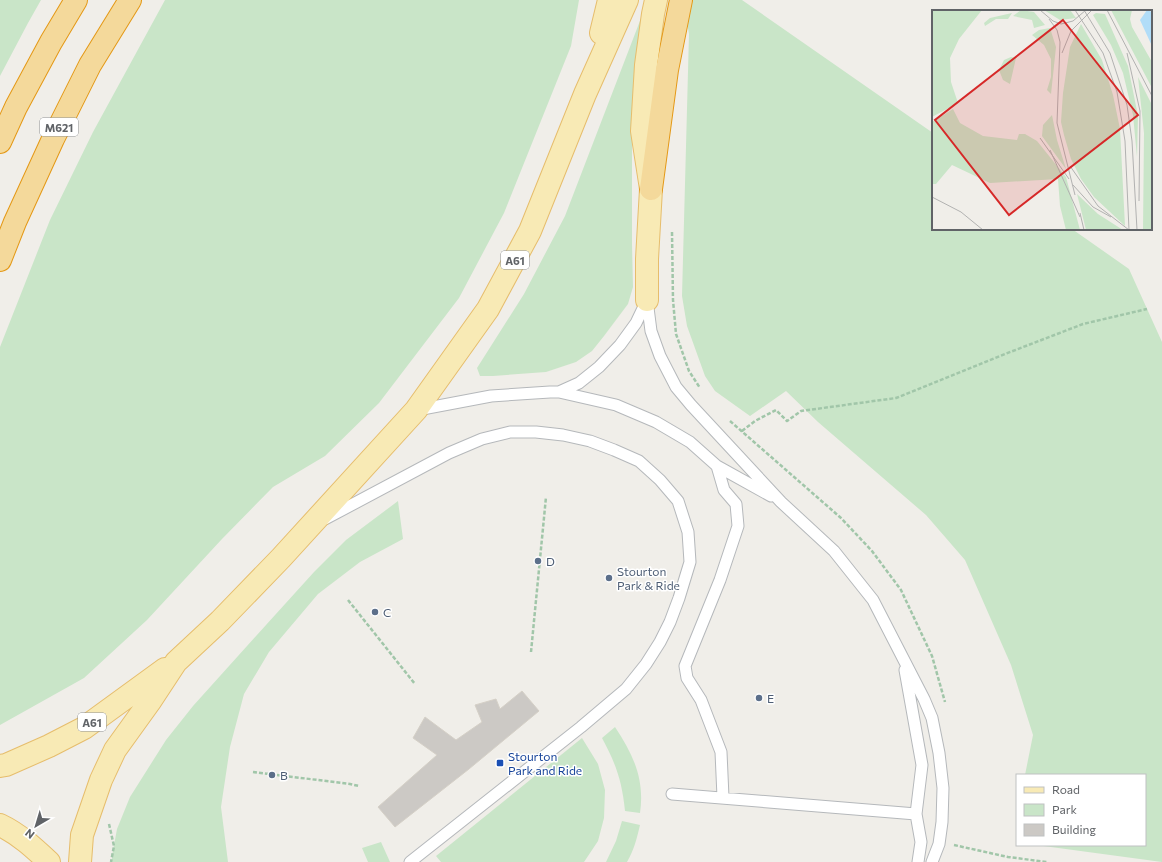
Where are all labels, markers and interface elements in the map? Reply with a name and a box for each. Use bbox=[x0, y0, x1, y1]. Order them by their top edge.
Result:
inset map bbox=[932, 10, 1152, 230]
road number: M621 bbox=[40, 118, 78, 136]
road number: A61 bbox=[501, 251, 529, 269]
place label: D bbox=[546, 554, 555, 568]
marker: D bbox=[533, 556, 543, 566]
place label: Stourton Park & Ride bbox=[617, 564, 680, 592]
marker: Stourton Park & Ride bbox=[604, 573, 614, 583]
place label: C bbox=[383, 605, 391, 619]
marker: C bbox=[370, 607, 380, 617]
place label: E bbox=[767, 691, 774, 705]
marker: E bbox=[754, 693, 764, 703]
road number: A61 bbox=[78, 713, 106, 731]
place label: Stourton Park and Ride bbox=[508, 749, 582, 777]
marker: Stourton Park and Ride bbox=[495, 758, 505, 768]
place label: B bbox=[280, 768, 288, 782]
marker: B bbox=[267, 770, 277, 780]
legend bbox=[1016, 774, 1146, 846]
text: Road bbox=[1052, 782, 1080, 796]
text: Park bbox=[1052, 802, 1078, 816]
north arrow bbox=[16, 806, 56, 846]
text: Building bbox=[1052, 822, 1096, 836]
text: N bbox=[22, 827, 37, 842]

